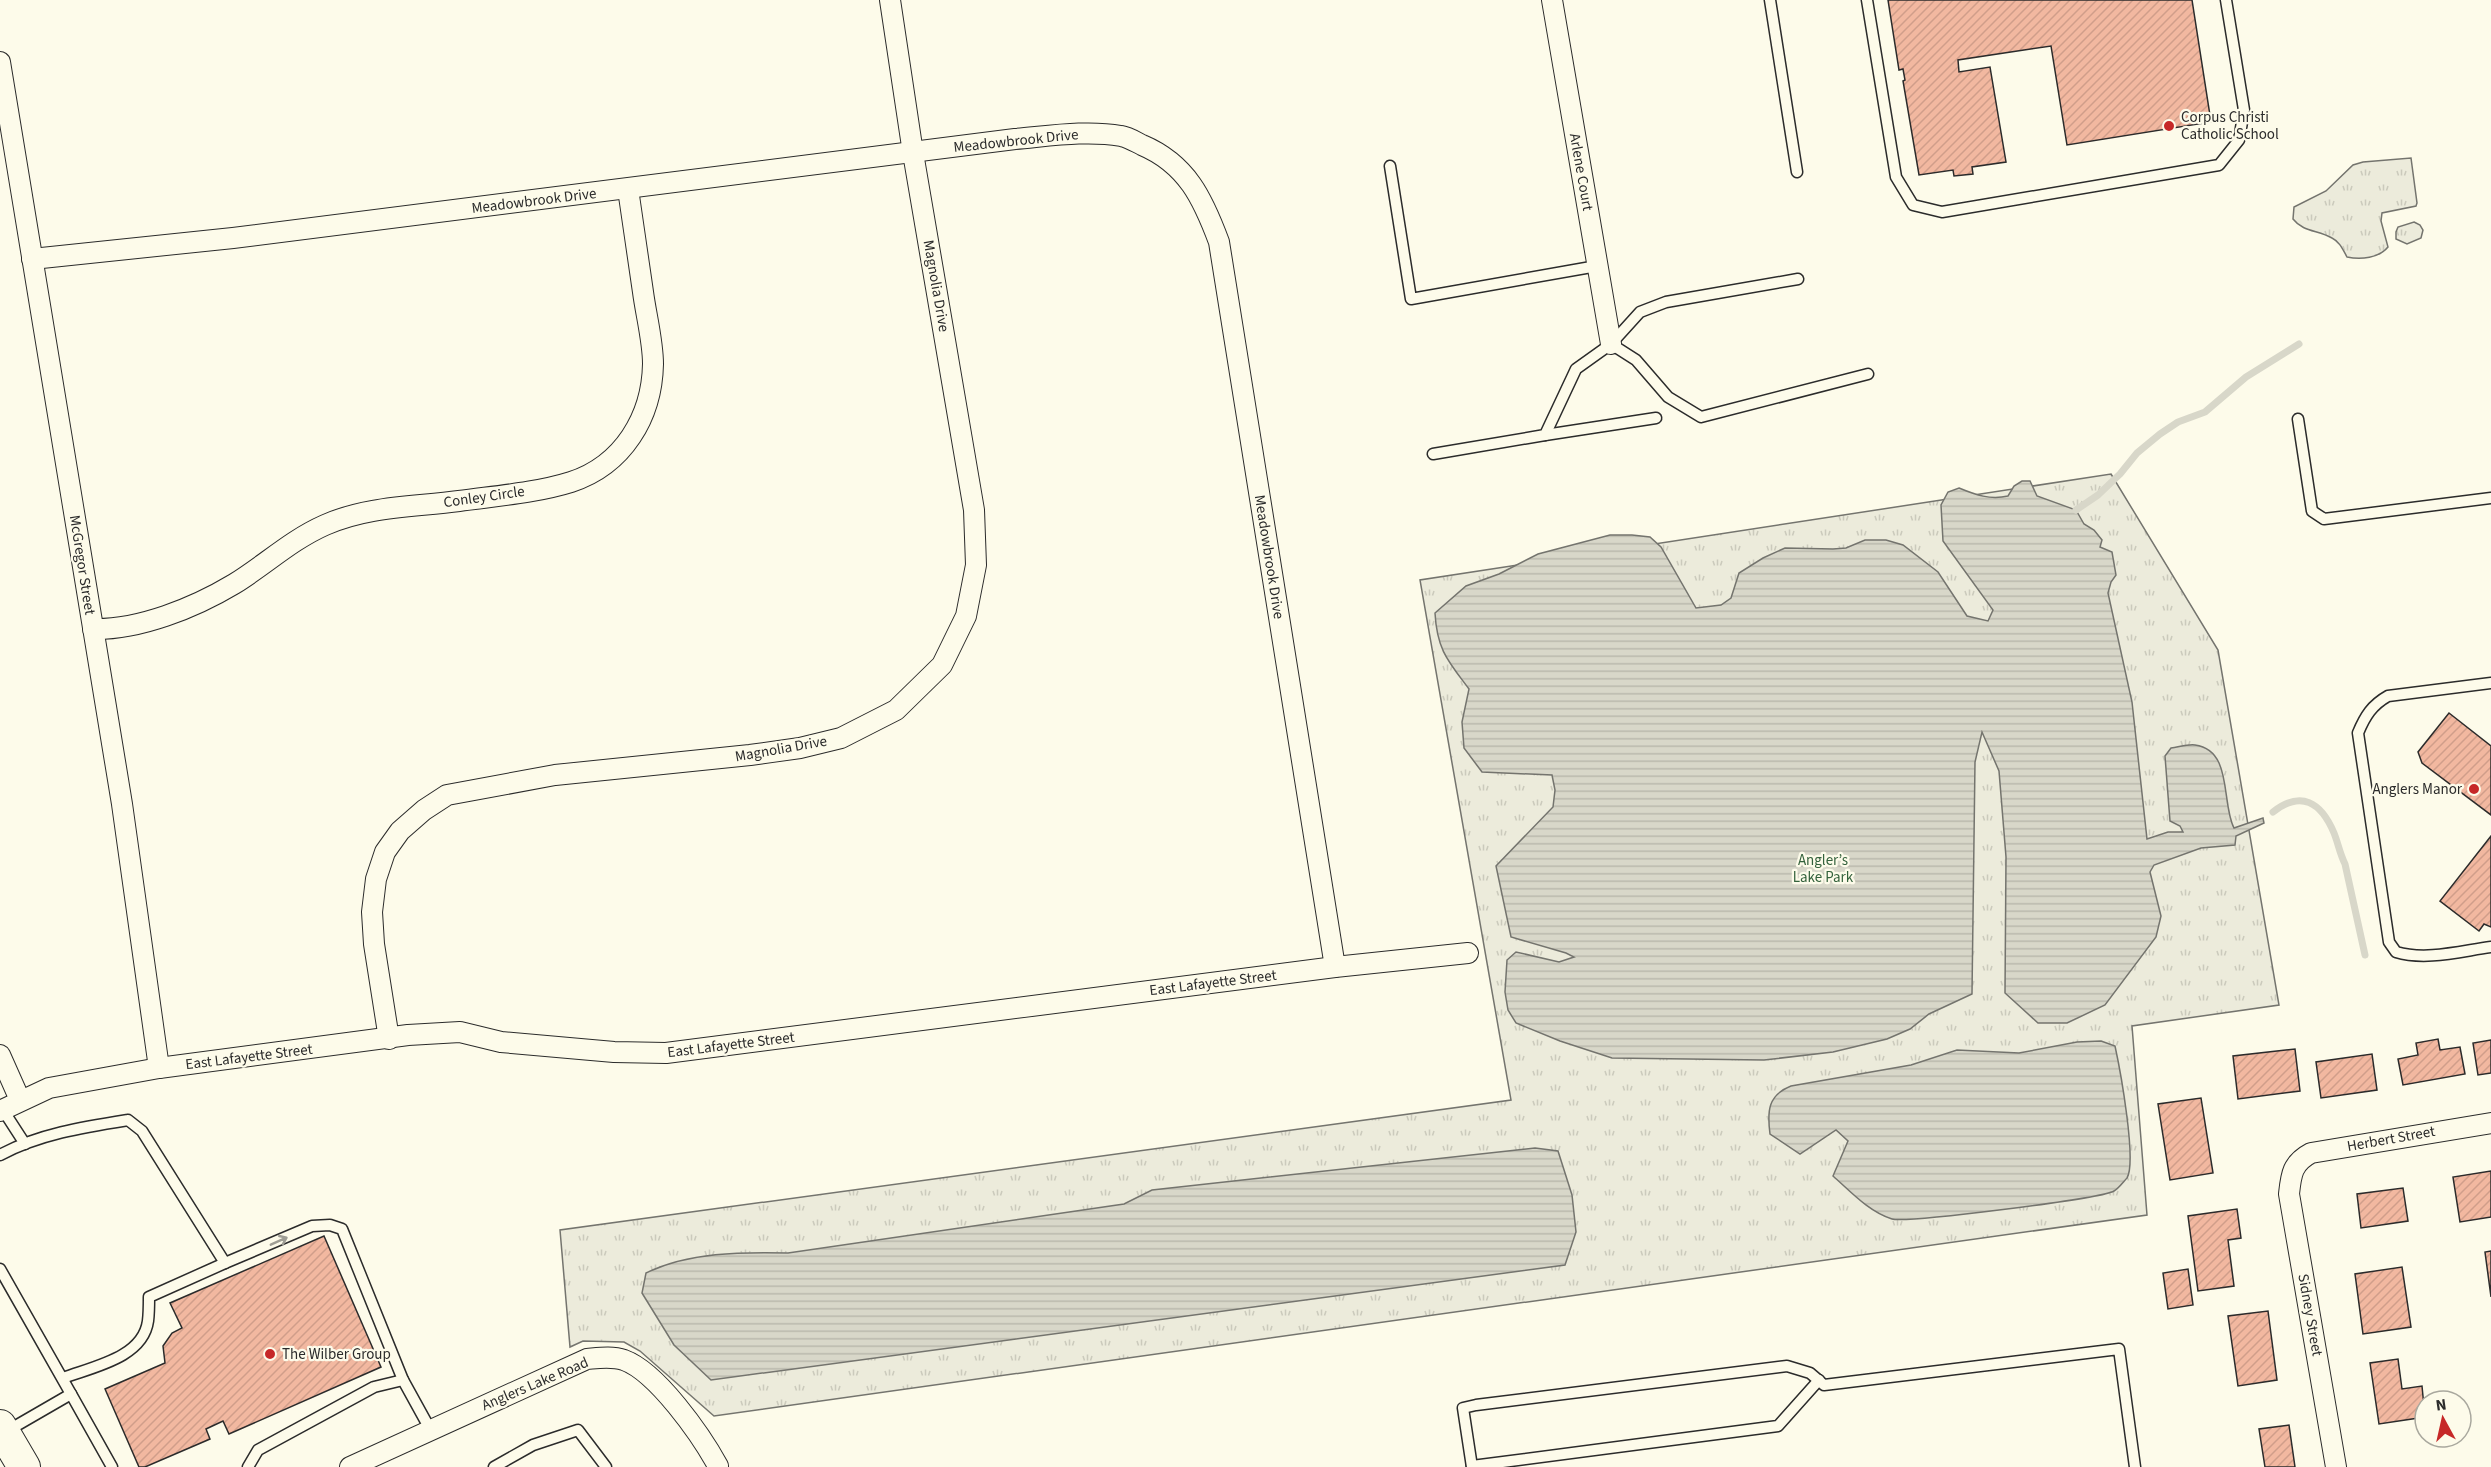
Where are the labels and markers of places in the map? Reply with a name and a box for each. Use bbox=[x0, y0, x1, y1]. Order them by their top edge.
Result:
place label: Corpus Christi Catholic School bbox=[2181, 107, 2279, 145]
marker: Corpus Christi Catholic School bbox=[2162, 119, 2176, 133]
place label: Anglers Manor bbox=[2372, 779, 2463, 800]
marker: Anglers Manor bbox=[2467, 782, 2481, 796]
place label: The Wilber Group bbox=[282, 1344, 391, 1365]
marker: The Wilber Group bbox=[263, 1347, 277, 1361]

